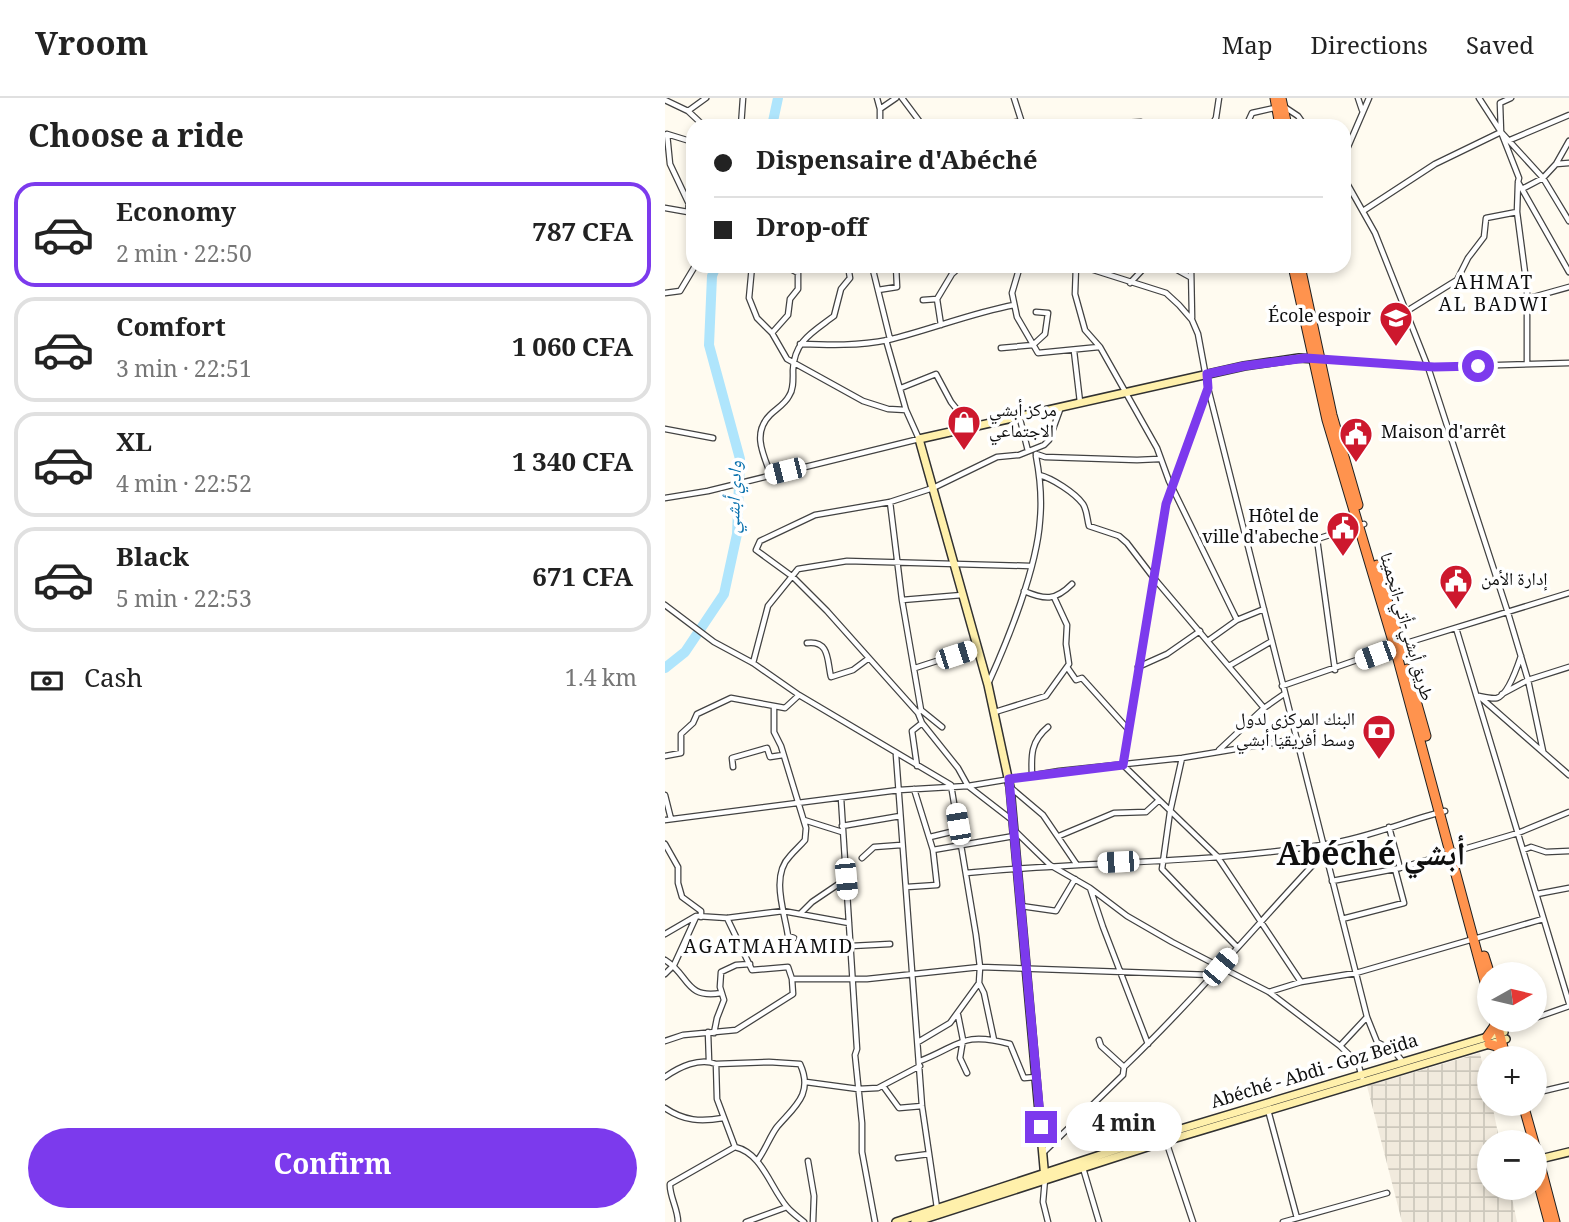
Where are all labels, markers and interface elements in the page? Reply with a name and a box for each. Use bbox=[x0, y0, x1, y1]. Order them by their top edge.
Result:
text: Vroom bbox=[35, 20, 148, 76]
text: Map bbox=[1222, 28, 1273, 69]
text: Directions bbox=[1311, 28, 1428, 69]
text: Saved bbox=[1466, 28, 1534, 69]
text: Choose a ride bbox=[28, 113, 244, 167]
text: Dispensaire d'Abéché bbox=[756, 141, 1038, 185]
text: Economy bbox=[116, 193, 236, 237]
icon: car bbox=[32, 203, 95, 266]
text: Drop-off bbox=[756, 208, 867, 252]
text: 787 CFA bbox=[532, 213, 633, 257]
text: 2 min · 22:50 bbox=[116, 237, 252, 277]
district label: AHMAT AL BADWI bbox=[1438, 269, 1550, 323]
school or university icon: École espoir bbox=[1377, 299, 1415, 348]
place label: École espoir bbox=[1268, 303, 1372, 333]
text: Comfort bbox=[116, 308, 226, 352]
icon: car bbox=[32, 318, 95, 381]
text: 1 060 CFA bbox=[512, 328, 633, 372]
route start bbox=[1462, 350, 1494, 382]
text: 3 min · 22:51 bbox=[116, 352, 252, 392]
place label: مركز أبشي الاجتماعي bbox=[989, 397, 1057, 448]
shop icon: مركز أبشي الاجتماعي bbox=[945, 403, 983, 452]
public building icon: Maison d'arrêt bbox=[1337, 415, 1375, 464]
place label: Maison d'arrêt bbox=[1381, 419, 1506, 449]
text: XL bbox=[116, 423, 152, 467]
icon: car bbox=[32, 433, 95, 496]
text: 1 340 CFA bbox=[512, 443, 633, 487]
car bbox=[763, 456, 808, 486]
water label: وادي أبشي bbox=[719, 460, 753, 534]
text: 4 min · 22:52 bbox=[116, 467, 252, 507]
place label: Hôtel de ville d'abeche bbox=[1202, 503, 1319, 554]
public building icon: Hôtel de ville d'abeche bbox=[1324, 509, 1362, 558]
text: Black bbox=[116, 538, 189, 582]
icon: car bbox=[32, 548, 95, 611]
street label: طريق أبشي-أتي-انجمينا bbox=[1369, 549, 1441, 705]
text: 671 CFA bbox=[532, 558, 633, 602]
public building icon: إدارة الأمن bbox=[1437, 562, 1475, 611]
place label: إدارة الأمن bbox=[1481, 566, 1548, 596]
text: 5 min · 22:53 bbox=[116, 582, 252, 622]
car bbox=[1352, 638, 1399, 672]
car bbox=[933, 639, 980, 671]
text: Cash bbox=[84, 659, 143, 703]
text: 1.4 km bbox=[565, 661, 637, 701]
icon: cash bbox=[28, 662, 66, 700]
place label: البنك المركزي لدول وسط أفريقيا أبشي bbox=[1235, 706, 1355, 757]
bank icon: البنك المركزي لدول وسط أفريقيا أبشي bbox=[1360, 712, 1398, 761]
car bbox=[945, 801, 972, 847]
district label: Abéché أبشي bbox=[1276, 831, 1466, 885]
car bbox=[1097, 850, 1140, 874]
car bbox=[834, 857, 859, 901]
district label: AGATMAHAMID bbox=[684, 933, 854, 965]
car bbox=[1199, 944, 1242, 990]
north arrow bbox=[1477, 962, 1547, 1032]
map controls bbox=[1477, 962, 1547, 1200]
street label: Abéché - Abdi - Goz Beïda bbox=[1207, 1027, 1423, 1119]
button: + bbox=[1477, 1046, 1547, 1116]
callout: 4 min bbox=[1065, 1102, 1181, 1152]
text: 4 min bbox=[1092, 1106, 1156, 1146]
route end bbox=[1025, 1111, 1057, 1143]
button: Confirm bbox=[28, 1128, 637, 1208]
button: − bbox=[1477, 1130, 1547, 1200]

